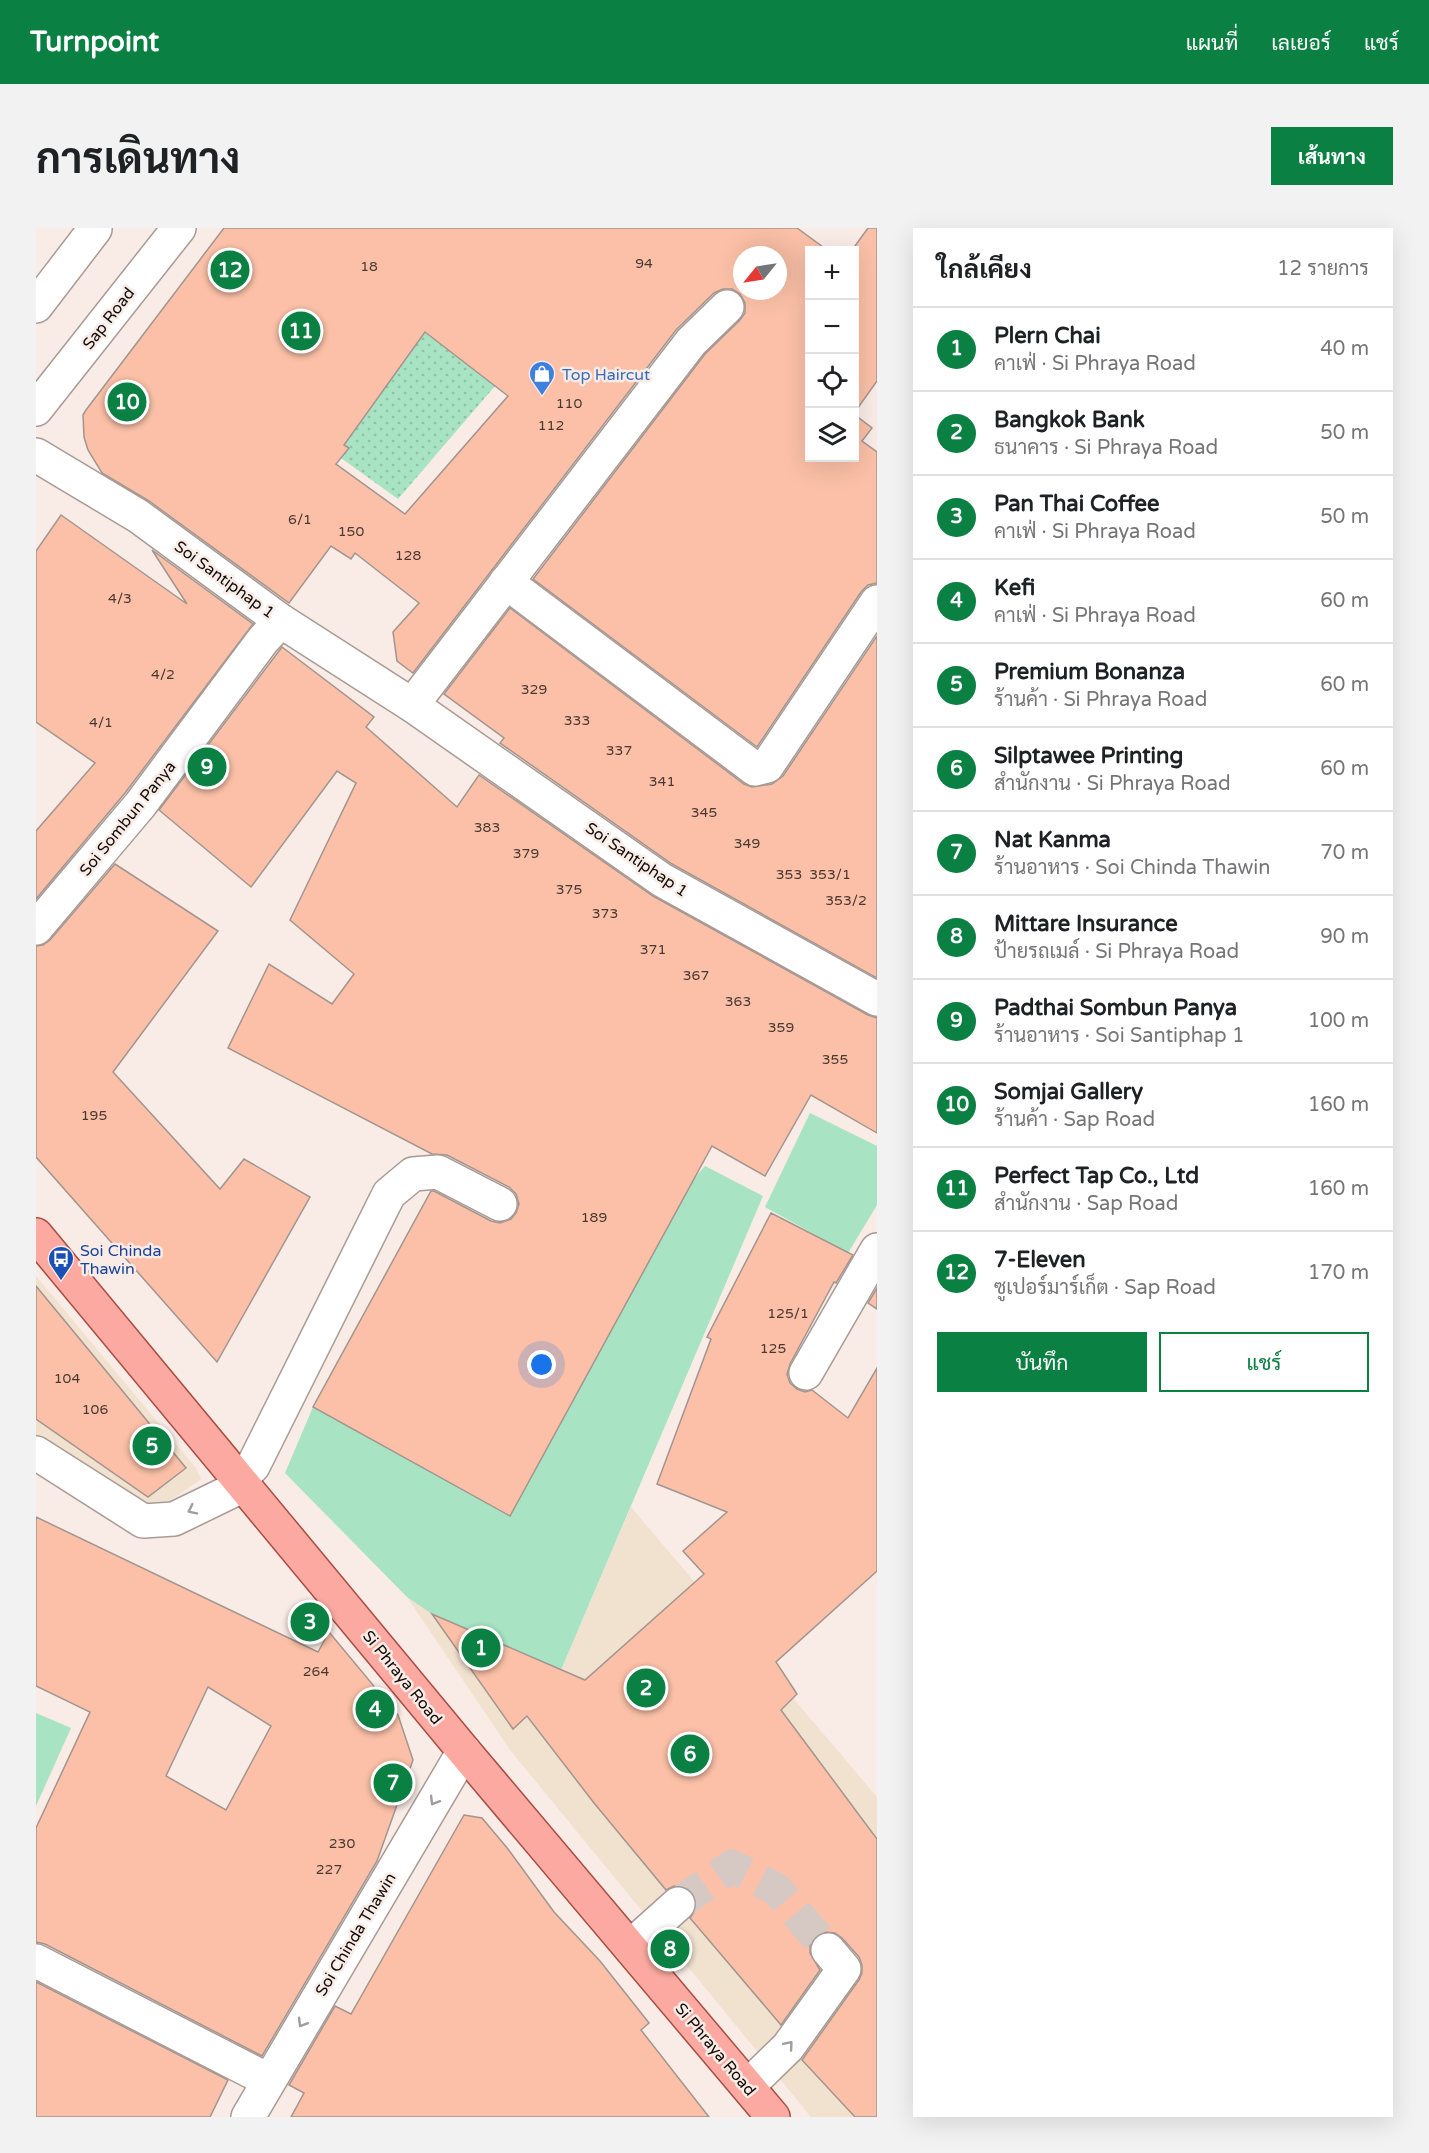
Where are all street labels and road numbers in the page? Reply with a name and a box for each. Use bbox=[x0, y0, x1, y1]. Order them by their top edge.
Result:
street label: Sap Road bbox=[78, 284, 139, 354]
street label: Soi Santiphap 1 bbox=[170, 537, 279, 623]
street label: Soi Sombun Panya bbox=[75, 757, 180, 880]
street label: Soi Santiphap 1 bbox=[581, 818, 692, 901]
street label: Si Phraya Road bbox=[358, 1627, 446, 1729]
street label: Soi Chinda Thawin bbox=[311, 1869, 401, 2000]
street label: Si Phraya Road bbox=[671, 1999, 760, 2100]

